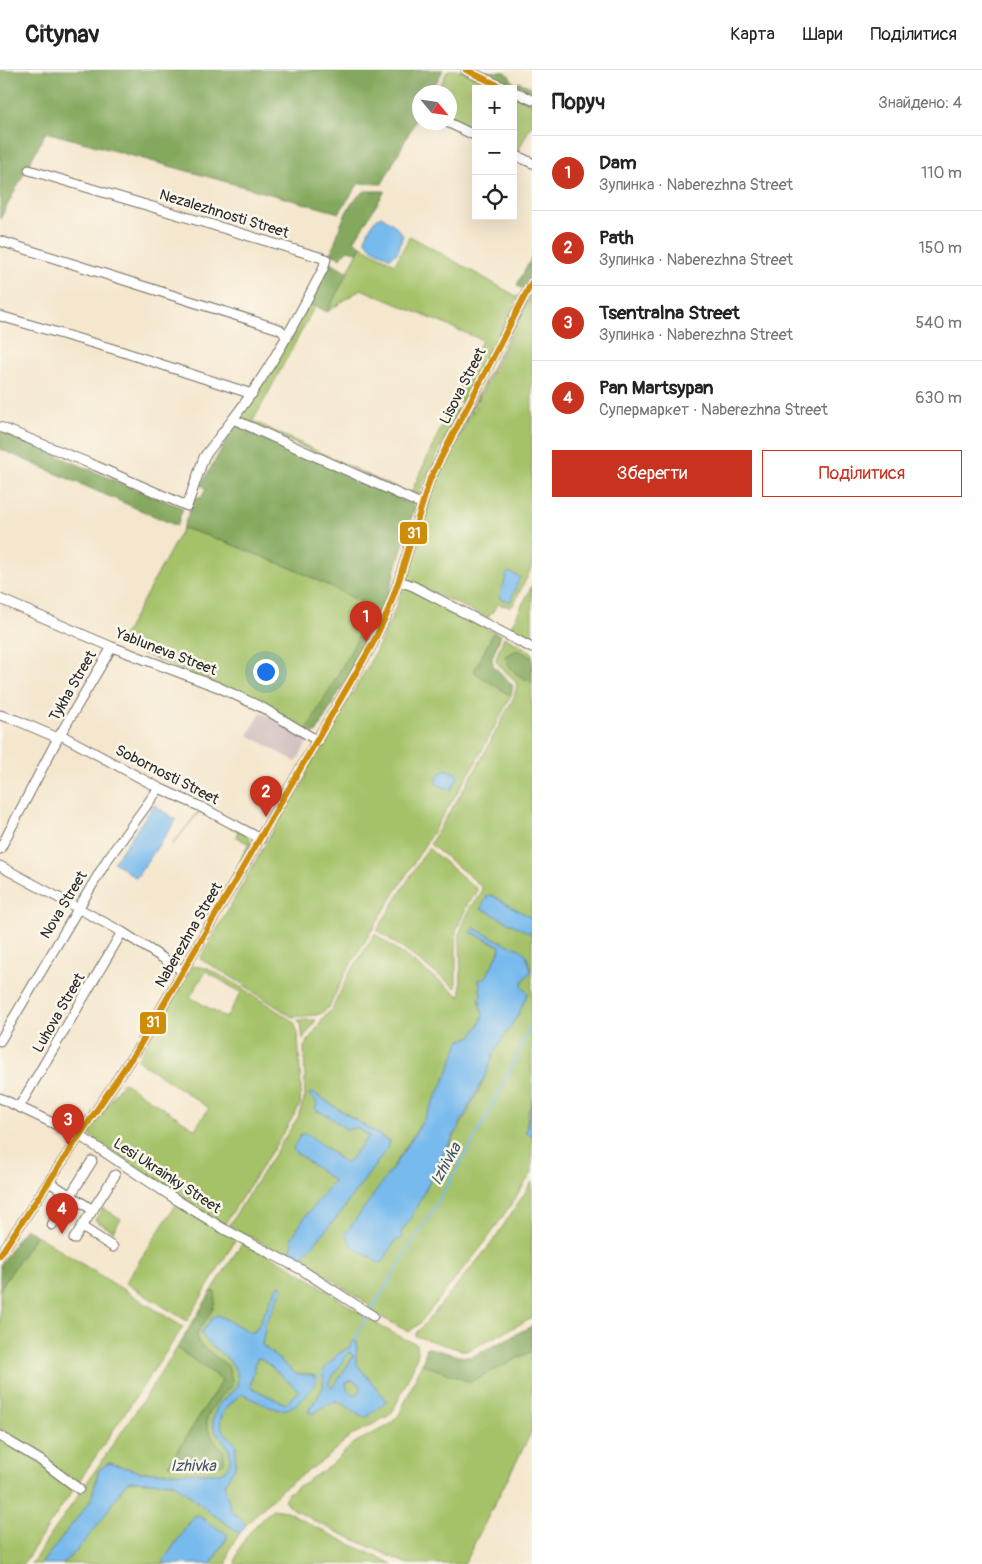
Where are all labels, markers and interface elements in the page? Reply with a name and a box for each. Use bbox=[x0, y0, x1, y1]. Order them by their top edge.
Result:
text: Citynav bbox=[25, 20, 100, 49]
text: Карта bbox=[730, 23, 775, 46]
text: Шари bbox=[803, 23, 842, 46]
text: Поділитися bbox=[870, 23, 957, 46]
north arrow bbox=[412, 85, 457, 130]
map controls bbox=[472, 85, 517, 220]
button: + bbox=[472, 85, 517, 130]
text: Поруч bbox=[552, 89, 605, 116]
text: Знайдено: 4 bbox=[878, 93, 962, 113]
button: − bbox=[472, 130, 517, 175]
text: Dam bbox=[599, 151, 637, 175]
text: 1 bbox=[565, 163, 571, 183]
text: 110 m bbox=[921, 163, 962, 183]
button: locate bbox=[472, 175, 517, 220]
text: Зупинка · Naberezhna Street bbox=[599, 175, 793, 195]
street label: Nezalezhnosti Street bbox=[157, 185, 292, 243]
text: Path bbox=[599, 226, 634, 250]
text: 2 bbox=[564, 238, 572, 258]
text: 150 m bbox=[918, 238, 962, 258]
text: Зупинка · Naberezhna Street bbox=[599, 250, 793, 270]
text: Tsentralna Street bbox=[599, 301, 740, 325]
text: 3 bbox=[564, 313, 572, 333]
text: 540 m bbox=[915, 313, 962, 333]
text: Зупинка · Naberezhna Street bbox=[599, 325, 793, 345]
street label: Lisova Street bbox=[436, 344, 491, 428]
text: Pan Martsypan bbox=[599, 376, 713, 400]
text: 4 bbox=[563, 388, 573, 408]
text: 630 m bbox=[915, 388, 962, 408]
text: Супермаркет · Naberezhna Street bbox=[599, 400, 828, 420]
button: Зберегти bbox=[552, 450, 752, 497]
button: Поділитися bbox=[762, 450, 962, 497]
line badge: 31 bbox=[399, 521, 428, 545]
text: 31 bbox=[407, 525, 421, 542]
pin: 1 bbox=[350, 601, 382, 642]
street label: Yabluneva Street bbox=[112, 624, 220, 680]
street label: Tykha Street bbox=[45, 646, 101, 725]
your location bbox=[253, 659, 279, 685]
street label: Sobornosti Street bbox=[112, 741, 223, 810]
pin: 2 bbox=[250, 776, 282, 817]
street label: Nova Street bbox=[36, 867, 92, 942]
street label: Naberezhna Street bbox=[151, 878, 227, 991]
street label: Luhova Street bbox=[29, 969, 90, 1056]
line badge: 31 bbox=[139, 1011, 167, 1035]
text: 31 bbox=[146, 1014, 160, 1031]
pin: 3 bbox=[52, 1104, 84, 1145]
street label: Lesi Ukrainky Street bbox=[110, 1134, 225, 1218]
water label: Izhivka bbox=[426, 1138, 466, 1189]
pin: 4 bbox=[46, 1193, 78, 1234]
water label: Izhivka bbox=[170, 1456, 217, 1476]

